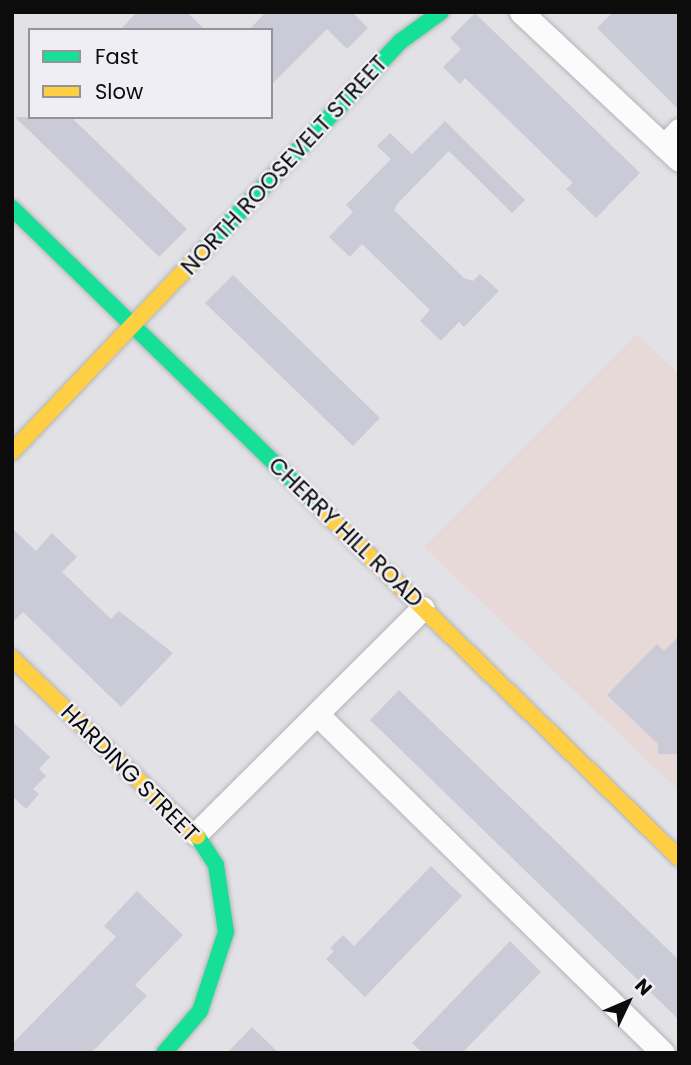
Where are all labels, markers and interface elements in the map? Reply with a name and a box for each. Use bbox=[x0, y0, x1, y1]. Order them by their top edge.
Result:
legend bbox=[28, 28, 273, 119]
text: Fast bbox=[95, 42, 138, 71]
street label: NORTH ROOSEVELT STREET bbox=[175, 50, 393, 280]
text: Slow bbox=[95, 77, 143, 106]
street label: CHERRY HILL ROAD bbox=[263, 451, 429, 613]
street label: HARDING STREET bbox=[55, 698, 205, 848]
north arrow bbox=[593, 967, 663, 1037]
text: N bbox=[629, 973, 658, 1002]

